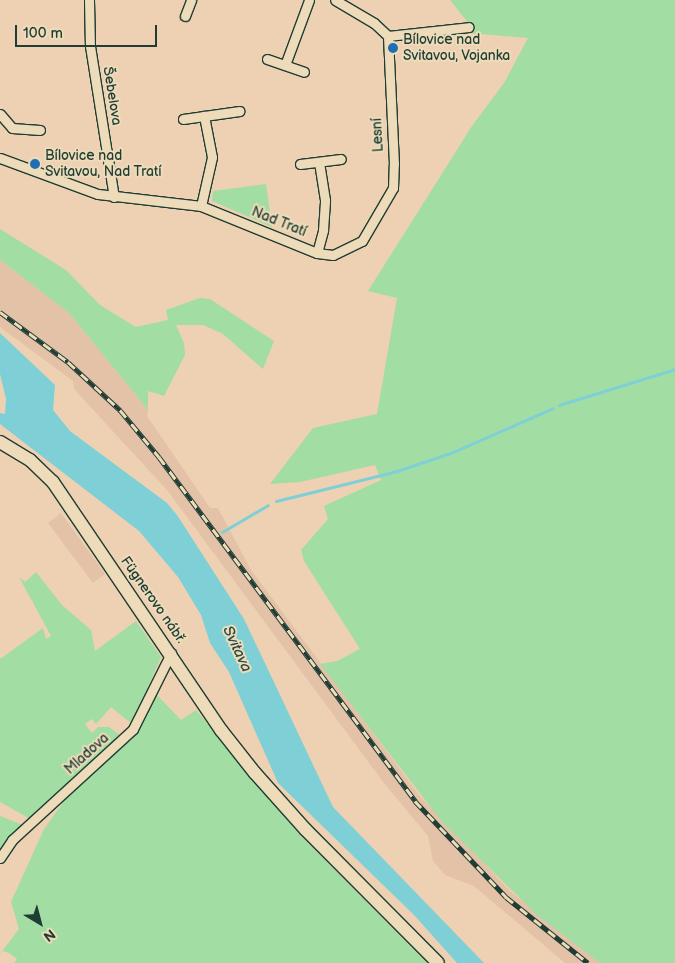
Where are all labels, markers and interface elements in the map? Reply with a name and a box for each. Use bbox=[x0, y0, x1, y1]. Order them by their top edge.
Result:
scale bar bbox=[18, 15, 160, 47]
text: 100 m bbox=[23, 24, 63, 43]
place label: Bílovice nad Svitavou, Vojanka bbox=[403, 32, 511, 64]
marker: Bílovice nad Svitavou, Vojanka bbox=[387, 42, 399, 54]
street label: Šebelova bbox=[99, 65, 125, 127]
street label: Lesní bbox=[369, 118, 387, 152]
place label: Bílovice nad Svitavou, Nad Tratí bbox=[45, 148, 162, 180]
marker: Bílovice nad Svitavou, Nad Tratí bbox=[29, 158, 41, 170]
street label: Nad Tratí bbox=[249, 203, 309, 241]
street label: Fügnerovo nábř. bbox=[117, 553, 189, 647]
water label: Svitava bbox=[219, 623, 255, 675]
street label: Mladova bbox=[62, 730, 112, 778]
north arrow bbox=[15, 898, 65, 948]
text: N bbox=[40, 925, 59, 945]

